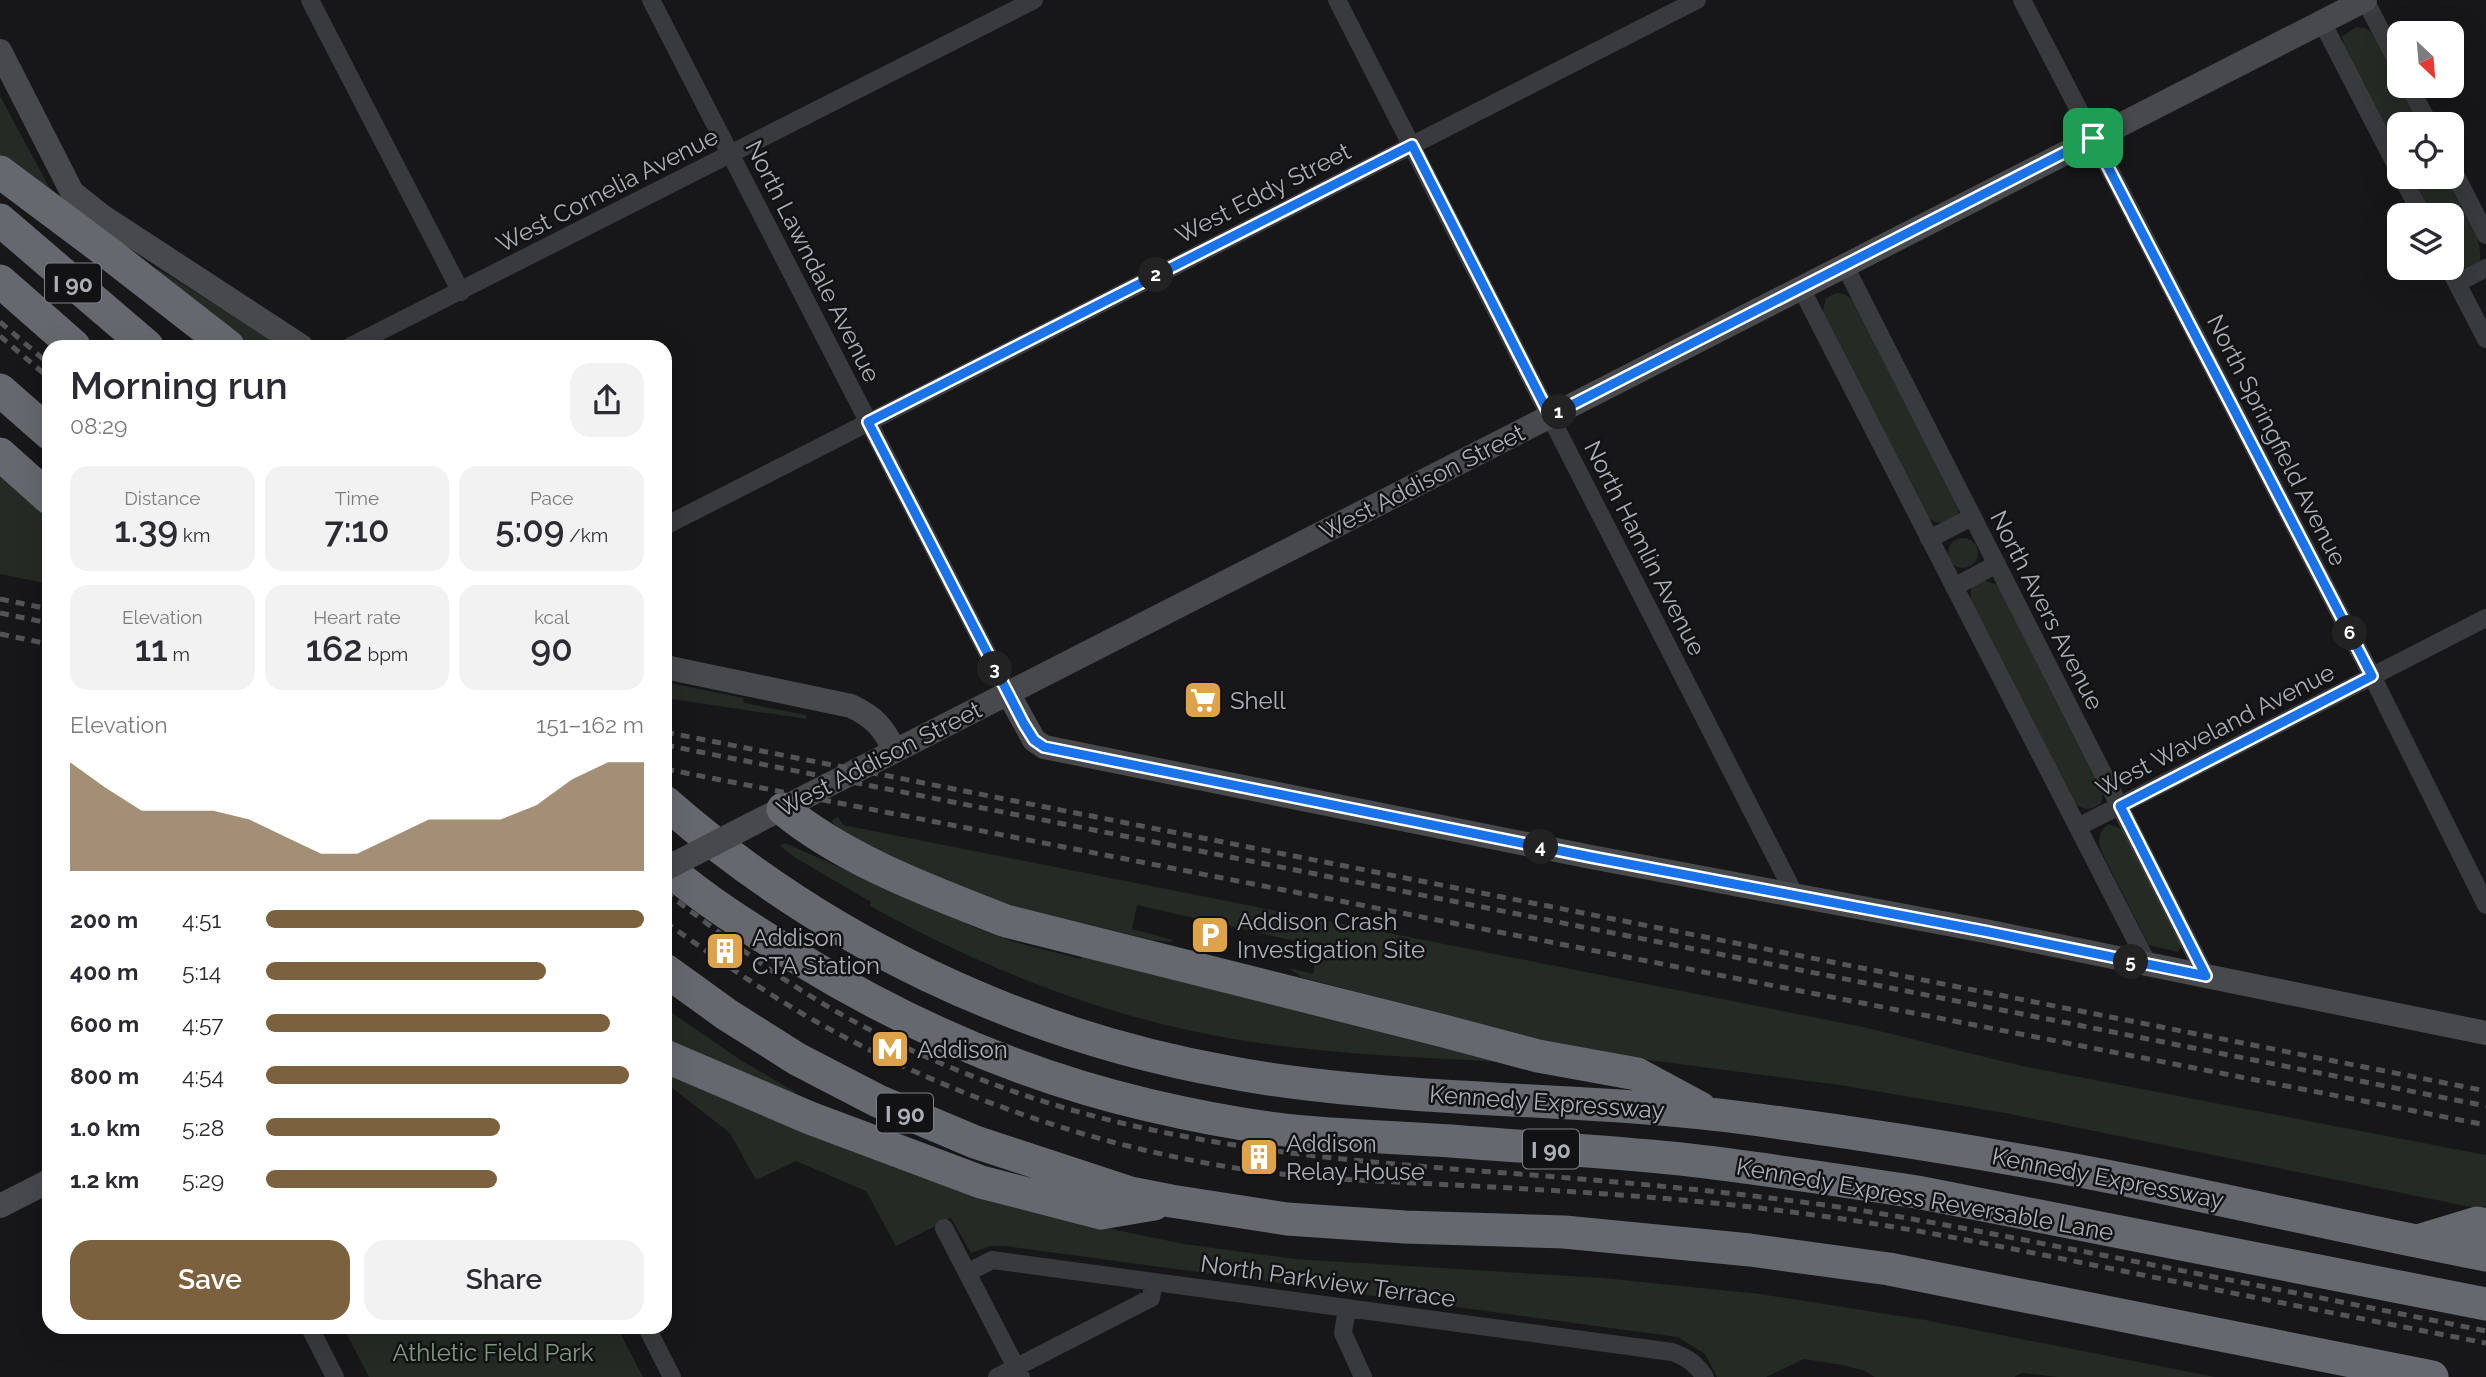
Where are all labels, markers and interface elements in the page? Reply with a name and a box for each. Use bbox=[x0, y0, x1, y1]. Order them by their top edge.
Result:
north arrow bbox=[2387, 21, 2464, 98]
map controls bbox=[2387, 21, 2464, 280]
pin bbox=[2063, 108, 2123, 168]
button: locate bbox=[2387, 112, 2464, 189]
icon: arrive bbox=[2074, 119, 2112, 157]
street label: West Cornelia Avenue bbox=[491, 121, 723, 259]
street label: North Lawndale Avenue bbox=[739, 135, 887, 387]
street label: West Eddy Street bbox=[1171, 136, 1355, 250]
button: layers bbox=[2387, 203, 2464, 280]
pin: 2 bbox=[1138, 258, 1174, 292]
text: 2 bbox=[1150, 263, 1161, 285]
road number: I 90 bbox=[45, 264, 101, 302]
street label: North Springfield Avenue bbox=[2201, 309, 2353, 571]
text: Morning run bbox=[70, 363, 288, 408]
button: share bbox=[570, 363, 644, 437]
pin: 1 bbox=[1542, 394, 1576, 430]
text: 1 bbox=[1554, 400, 1563, 422]
text: 08:29 bbox=[70, 412, 128, 439]
street label: West Addison Street bbox=[1315, 418, 1529, 546]
street label: North Hamlin Avenue bbox=[1578, 436, 1712, 660]
text: Distance bbox=[124, 487, 200, 509]
text: Time bbox=[335, 487, 379, 509]
text: Pace bbox=[530, 487, 573, 509]
street label: North Avers Avenue bbox=[1984, 505, 2110, 715]
text: 1.39 bbox=[114, 509, 178, 550]
text: 7:10 bbox=[325, 509, 389, 550]
text: 5:09 bbox=[495, 509, 564, 550]
text: km bbox=[178, 524, 210, 546]
text: /km bbox=[564, 524, 608, 546]
text: Elevation bbox=[122, 606, 203, 628]
text: Heart rate bbox=[313, 606, 401, 628]
text: kcal bbox=[534, 606, 569, 628]
pin: 6 bbox=[2332, 616, 2368, 650]
text: 6 bbox=[2344, 621, 2355, 643]
text: 11 bbox=[135, 628, 168, 669]
text: 162 bbox=[306, 628, 363, 669]
text: 90 bbox=[531, 628, 573, 669]
text: m bbox=[168, 643, 190, 665]
text: bpm bbox=[363, 643, 408, 665]
pin: 3 bbox=[978, 652, 1012, 686]
text: 3 bbox=[989, 657, 1000, 679]
street label: West Waveland Avenue bbox=[2091, 657, 2339, 803]
supermarket icon: Shell bbox=[1182, 679, 1224, 721]
place label: Shell bbox=[1230, 686, 1286, 715]
street label: West Addison Street bbox=[772, 695, 986, 823]
text: Elevation bbox=[70, 711, 168, 738]
text: 151–162 m bbox=[536, 711, 644, 738]
pin: 4 bbox=[1524, 830, 1558, 864]
text: 4 bbox=[1535, 835, 1546, 857]
text: 200 m bbox=[70, 906, 138, 933]
text: 4:51 bbox=[182, 906, 221, 933]
place label: Addison Crash Investigation Site bbox=[1237, 907, 1425, 964]
parking icon: Addison Crash Investigation Site bbox=[1189, 914, 1231, 956]
place label: Addison CTA Station bbox=[752, 923, 880, 980]
building icon: Addison CTA Station bbox=[704, 930, 746, 972]
pin: 5 bbox=[2114, 944, 2148, 979]
text: 5 bbox=[2125, 950, 2136, 972]
text: 400 m bbox=[70, 958, 138, 985]
text: 5:14 bbox=[182, 958, 221, 985]
text: 600 m bbox=[70, 1010, 139, 1037]
text: 4:57 bbox=[182, 1010, 224, 1037]
metro station icon: Addison bbox=[869, 1028, 911, 1070]
place label: Addison bbox=[917, 1035, 1008, 1064]
text: 800 m bbox=[70, 1062, 139, 1089]
text: 4:54 bbox=[182, 1062, 224, 1089]
street label: Kennedy Expressway bbox=[1428, 1079, 1666, 1125]
road number: I 90 bbox=[877, 1094, 933, 1132]
text: 1.0 km bbox=[70, 1114, 140, 1141]
text: 5:28 bbox=[182, 1114, 224, 1141]
place label: Addison Relay House bbox=[1286, 1129, 1425, 1186]
road number: I 90 bbox=[1523, 1130, 1579, 1168]
building icon: Addison Relay House bbox=[1238, 1136, 1280, 1178]
street label: Kennedy Expressway bbox=[1990, 1141, 2226, 1215]
street label: Kennedy Express Reversable Lane bbox=[1734, 1152, 2116, 1246]
text: 1.2 km bbox=[70, 1166, 139, 1193]
text: 5:29 bbox=[182, 1166, 224, 1193]
button: Save bbox=[70, 1240, 350, 1320]
button: Share bbox=[364, 1240, 644, 1320]
street label: North Parkview Terrace bbox=[1199, 1249, 1457, 1313]
park label: Athletic Field Park bbox=[393, 1338, 594, 1367]

